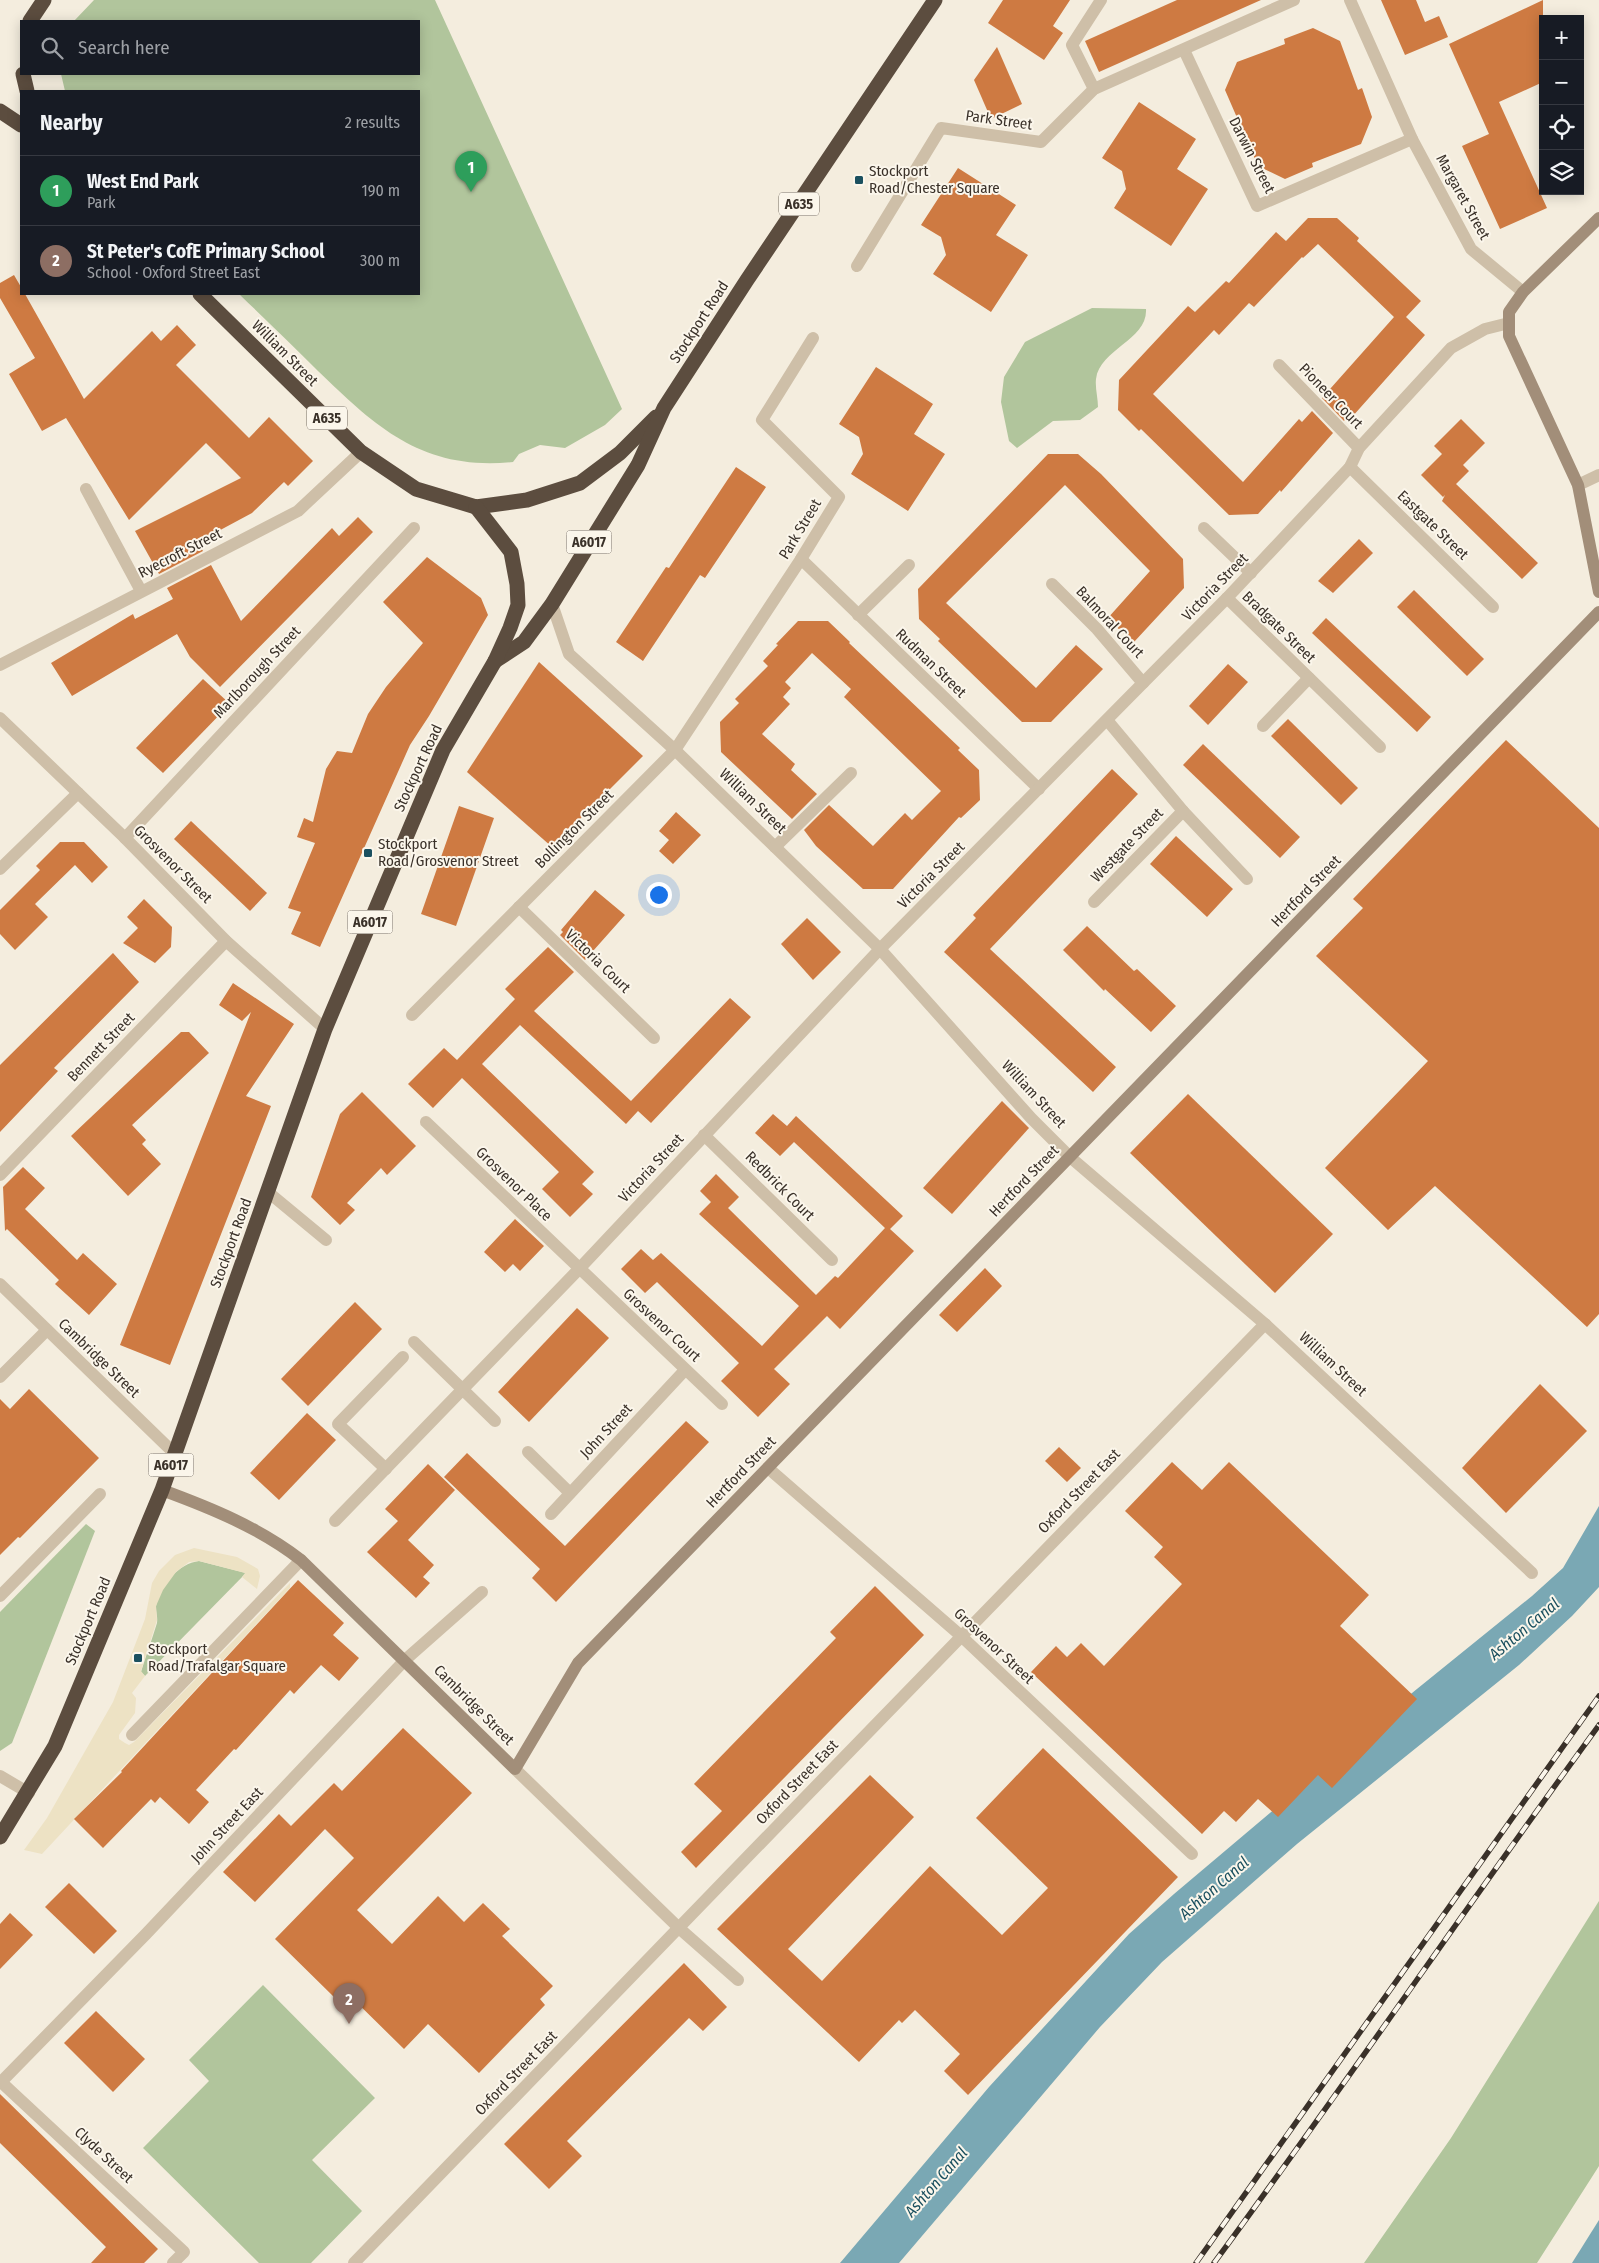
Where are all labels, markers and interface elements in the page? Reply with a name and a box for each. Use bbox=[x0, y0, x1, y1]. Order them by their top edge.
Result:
map controls bbox=[1539, 15, 1584, 195]
button: + bbox=[1539, 15, 1584, 60]
search box bbox=[20, 20, 420, 75]
icon: search bbox=[38, 34, 66, 62]
text: Search here bbox=[78, 36, 170, 59]
button: − bbox=[1539, 60, 1584, 105]
button: locate bbox=[1539, 105, 1584, 150]
street label: Park Street bbox=[965, 106, 1034, 134]
text: Nearby bbox=[40, 110, 102, 136]
text: 2 results bbox=[345, 113, 400, 132]
street label: Darwin Street bbox=[1225, 114, 1279, 196]
button: layers bbox=[1539, 150, 1584, 195]
pin: 1 bbox=[455, 151, 487, 192]
street label: Margaret Street bbox=[1432, 151, 1494, 243]
place label: Stockport Road/Chester Square bbox=[869, 162, 1000, 197]
text: West End Park bbox=[87, 170, 199, 193]
marker: Stockport Road/Chester Square bbox=[853, 174, 865, 186]
text: 1 bbox=[53, 181, 59, 200]
text: 190 m bbox=[362, 181, 400, 200]
road number: A635 bbox=[779, 192, 819, 215]
text: Park bbox=[87, 193, 115, 212]
text: St Peter's CofE Primary School bbox=[87, 240, 325, 263]
text: 2 bbox=[52, 251, 60, 270]
text: 300 m bbox=[360, 251, 400, 270]
text: School · Oxford Street East bbox=[87, 263, 260, 282]
street label: Stockport Road bbox=[666, 278, 732, 366]
street label: William Street bbox=[248, 316, 322, 390]
street label: Pioneer Court bbox=[1295, 359, 1367, 433]
road number: A635 bbox=[307, 406, 347, 429]
street label: Eastgate Street bbox=[1394, 487, 1472, 563]
street label: Park Street bbox=[775, 496, 825, 562]
street label: Ryecroft Street bbox=[135, 524, 225, 582]
road number: A6017 bbox=[566, 530, 612, 554]
street label: Victoria Street bbox=[1178, 549, 1252, 625]
street label: Balmoral Court bbox=[1072, 582, 1148, 662]
street label: Bradgate Street bbox=[1239, 588, 1319, 667]
street label: Marlborough Street bbox=[210, 622, 304, 722]
street label: Rudman Street bbox=[892, 625, 970, 701]
street label: Stockport Road bbox=[390, 722, 446, 814]
street label: William Street bbox=[716, 765, 790, 837]
street label: Bollington Street bbox=[531, 786, 617, 872]
street label: Westgate Street bbox=[1087, 804, 1167, 886]
street label: Grosvenor Street bbox=[130, 821, 216, 907]
place label: Stockport Road/Grosvenor Street bbox=[378, 835, 519, 870]
street label: Victoria Street bbox=[894, 838, 968, 912]
marker: Stockport Road/Grosvenor Street bbox=[362, 847, 374, 859]
street label: Hertford Street bbox=[1267, 852, 1345, 930]
your location bbox=[646, 882, 672, 908]
road number: A6017 bbox=[348, 910, 392, 934]
street label: Victoria Court bbox=[562, 926, 634, 997]
street label: Bennett Street bbox=[64, 1009, 138, 1085]
street label: William Street bbox=[998, 1056, 1070, 1132]
street label: Victoria Street bbox=[615, 1130, 687, 1206]
street label: Hertford Street bbox=[985, 1142, 1063, 1220]
street label: Grosvenor Place bbox=[472, 1143, 556, 1225]
street label: Redbrick Court bbox=[742, 1148, 818, 1224]
street label: Stockport Road bbox=[206, 1196, 256, 1290]
street label: Grosvenor Court bbox=[620, 1285, 705, 1365]
street label: Cambridge Street bbox=[55, 1315, 143, 1401]
street label: William Street bbox=[1295, 1328, 1371, 1400]
street label: John Street bbox=[576, 1400, 636, 1462]
street label: Hertford Street bbox=[702, 1433, 780, 1511]
street label: Oxford Street East bbox=[1034, 1445, 1124, 1537]
road number: A6017 bbox=[148, 1454, 194, 1476]
street label: Stockport Road bbox=[61, 1574, 115, 1668]
water label: Ashton Canal bbox=[1484, 1594, 1563, 1664]
street label: Grosvenor Street bbox=[950, 1604, 1038, 1688]
place label: Stockport Road/Trafalgar Square bbox=[148, 1640, 286, 1675]
marker: Stockport Road/Trafalgar Square bbox=[132, 1652, 144, 1664]
street label: Cambridge Street bbox=[430, 1661, 518, 1749]
street label: Oxford Street East bbox=[752, 1736, 842, 1828]
street label: John Street East bbox=[187, 1783, 267, 1867]
water label: Ashton Canal bbox=[1175, 1853, 1253, 1924]
pin: 2 bbox=[333, 1983, 365, 2024]
street label: Oxford Street East bbox=[471, 2027, 561, 2119]
street label: Clyde Street bbox=[71, 2123, 137, 2187]
water label: Ashton Canal bbox=[900, 2143, 971, 2221]

